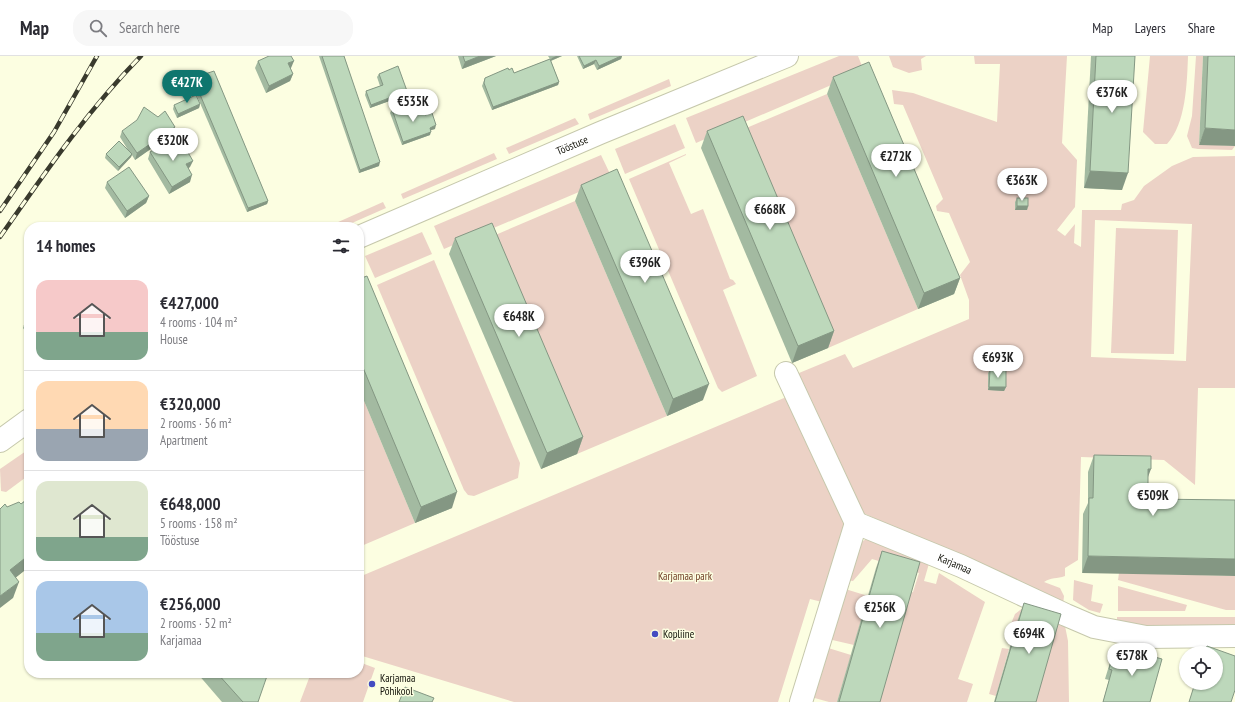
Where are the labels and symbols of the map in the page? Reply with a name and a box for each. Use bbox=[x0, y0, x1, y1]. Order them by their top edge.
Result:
pin: €427K bbox=[159, 70, 215, 104]
pin: €376K bbox=[1084, 80, 1140, 114]
pin: €535K bbox=[385, 89, 441, 123]
pin: €320K bbox=[145, 128, 201, 162]
street label: Tööstuse bbox=[554, 132, 591, 158]
pin: €272K bbox=[868, 144, 924, 178]
pin: €363K bbox=[994, 168, 1050, 202]
pin: €668K bbox=[742, 197, 798, 231]
pin: €396K bbox=[617, 250, 673, 284]
pin: €648K bbox=[491, 304, 547, 338]
pin: €693K bbox=[970, 345, 1026, 379]
pin: €509K bbox=[1125, 483, 1181, 517]
street label: Karjamaa bbox=[936, 550, 974, 577]
park label: Karjamaa park bbox=[658, 569, 713, 583]
pin: €256K bbox=[852, 595, 908, 629]
pin: €694K bbox=[1001, 621, 1057, 655]
place label: Kopliine bbox=[663, 627, 695, 641]
marker: Kopliine bbox=[650, 629, 660, 639]
pin: €578K bbox=[1104, 643, 1160, 677]
place label: Karjamaa Põhikool bbox=[380, 671, 415, 698]
marker: Karjamaa Põhikool bbox=[367, 679, 377, 689]

